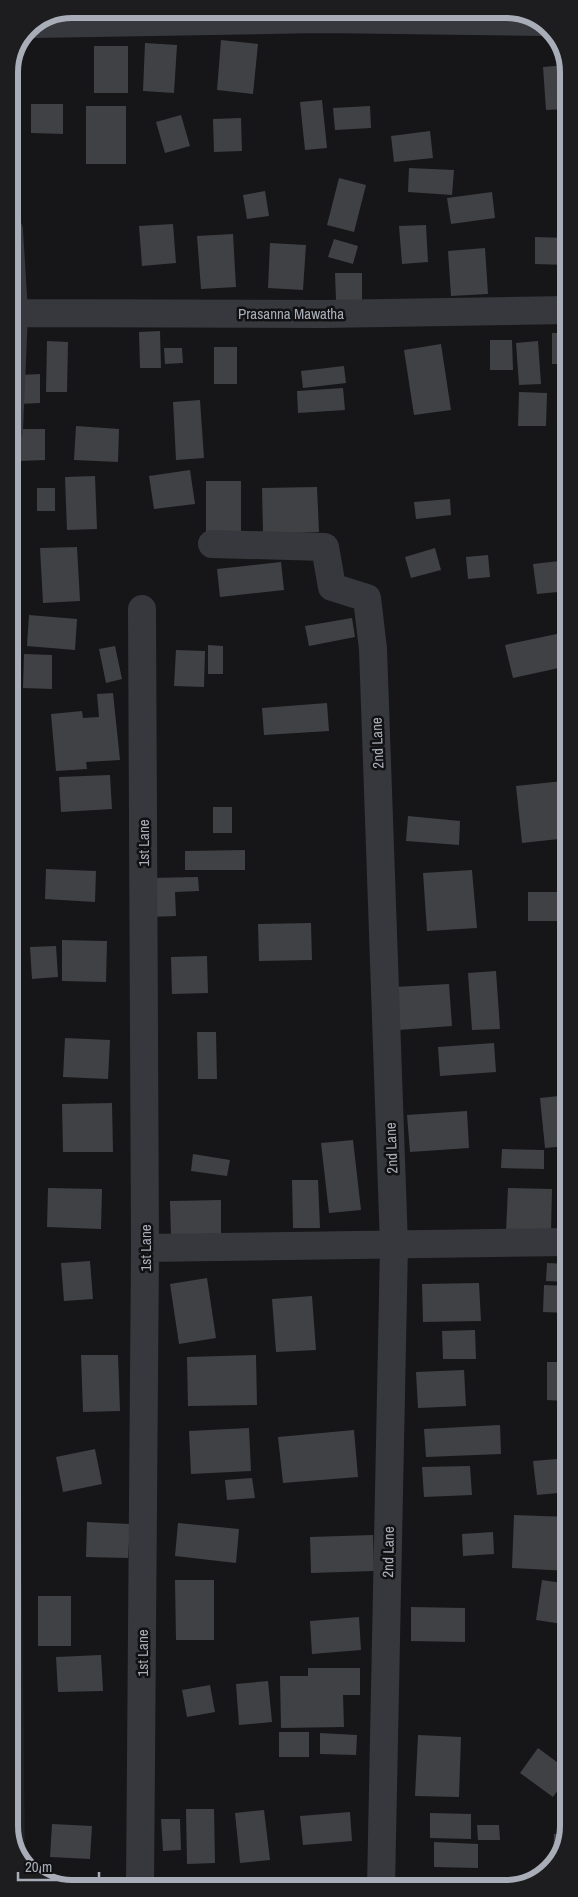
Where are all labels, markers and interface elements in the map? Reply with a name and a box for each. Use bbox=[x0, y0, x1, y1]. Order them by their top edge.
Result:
street label: Prasanna Mawatha bbox=[238, 303, 344, 324]
street label: 2nd Lane bbox=[366, 717, 388, 769]
street label: 1st Lane bbox=[133, 819, 154, 867]
street label: 2nd Lane bbox=[380, 1122, 402, 1174]
street label: 1st Lane bbox=[135, 1224, 156, 1272]
street label: 2nd Lane bbox=[377, 1526, 399, 1578]
street label: 1st Lane bbox=[132, 1629, 153, 1677]
scale bar bbox=[18, 1850, 99, 1882]
text: 20 m bbox=[25, 1856, 52, 1877]

